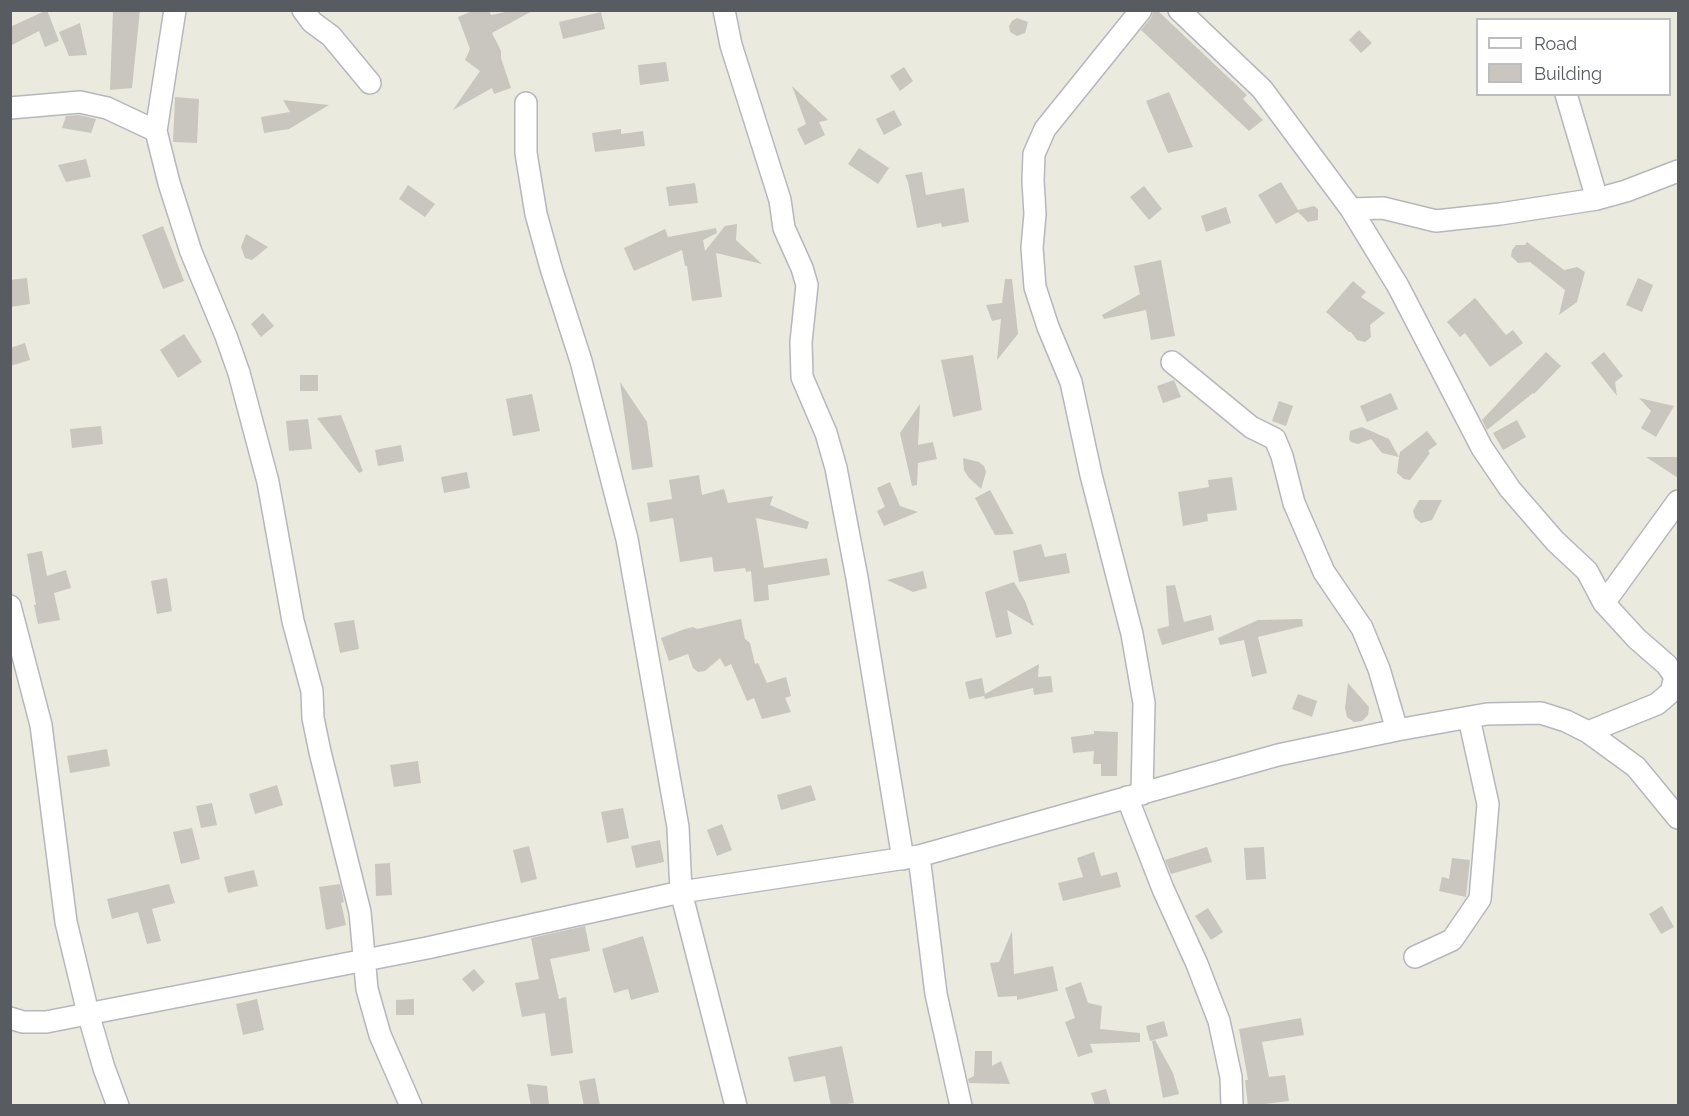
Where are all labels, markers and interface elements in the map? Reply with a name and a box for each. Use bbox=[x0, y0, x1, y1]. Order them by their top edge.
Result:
legend bbox=[1476, 18, 1671, 96]
text: Road bbox=[1534, 33, 1577, 54]
text: Building bbox=[1534, 63, 1602, 84]

